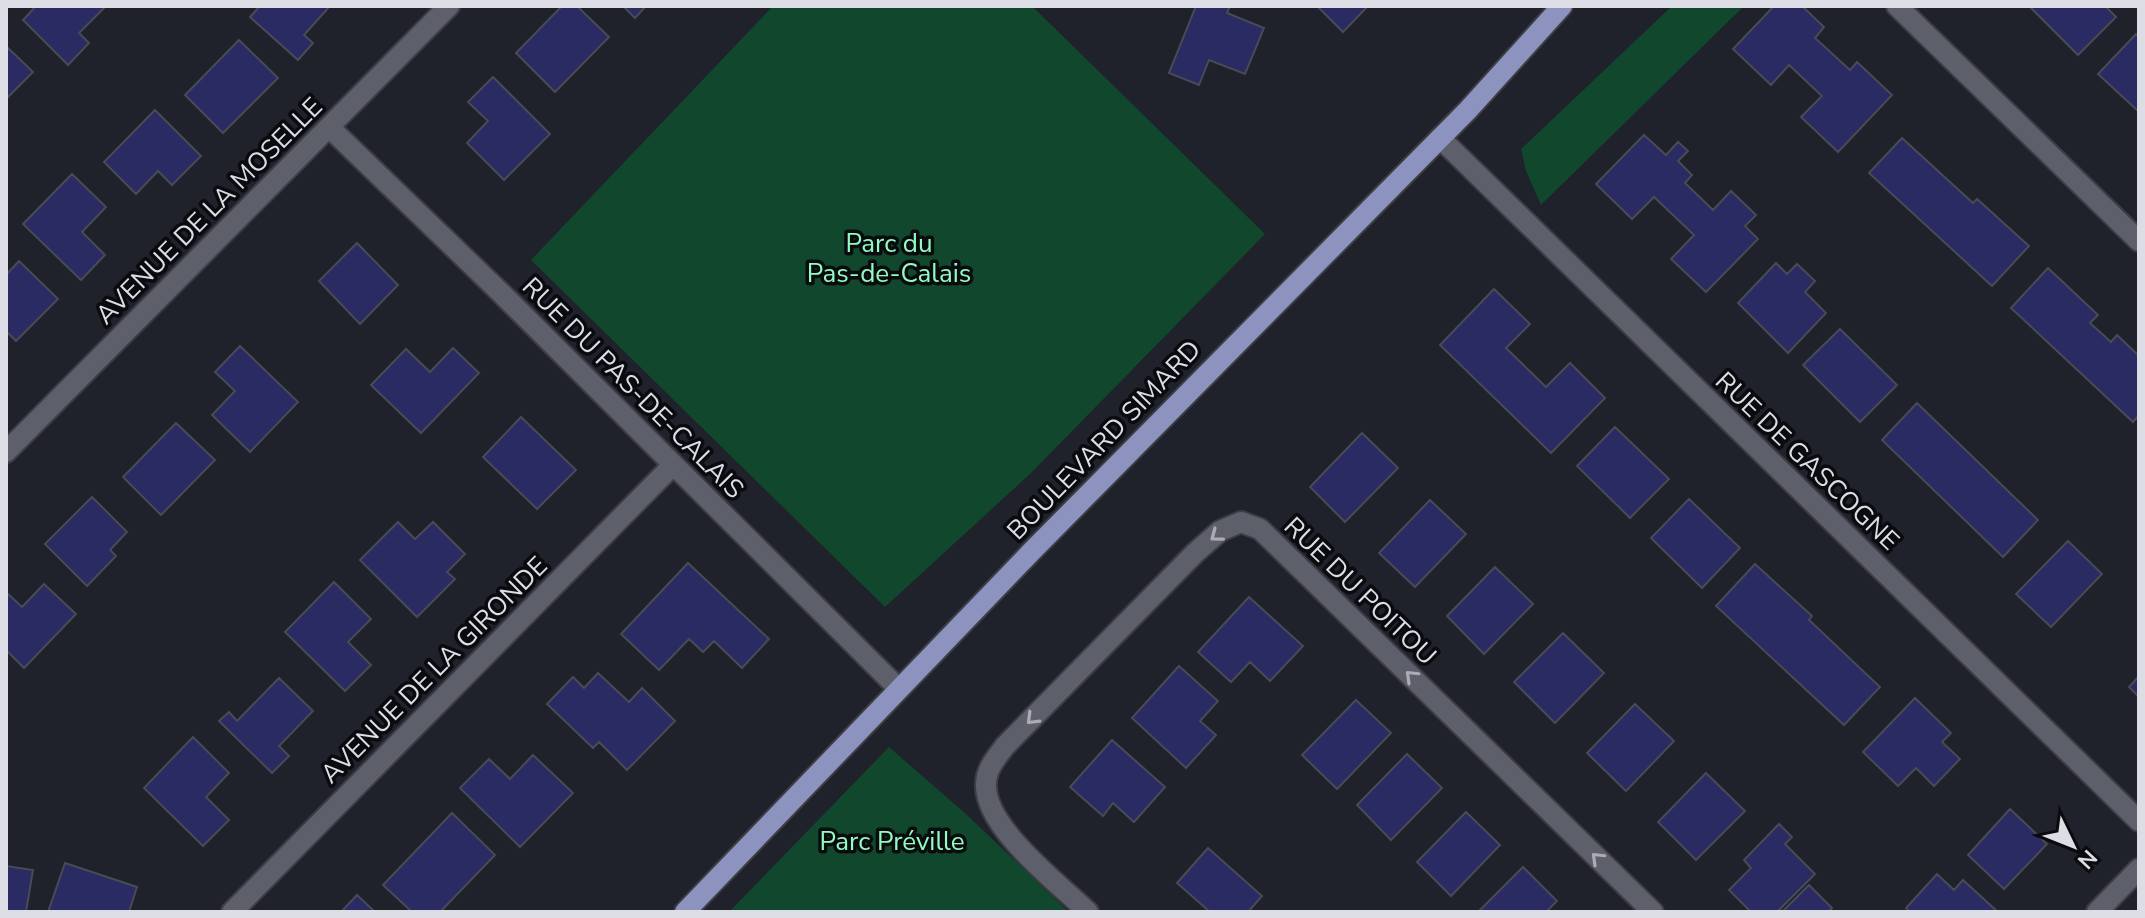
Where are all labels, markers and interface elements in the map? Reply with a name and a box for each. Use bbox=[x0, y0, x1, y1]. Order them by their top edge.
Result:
street label: AVENUE DE LA MOSELLE bbox=[88, 90, 330, 332]
park label: Parc du Pas-de-Calais bbox=[807, 226, 971, 291]
street label: RUE DU PAS-DE-CALAIS bbox=[514, 269, 752, 507]
street label: BOULEVARD SIMARD bbox=[999, 333, 1209, 547]
street label: RUE DE GASCOGNE bbox=[1707, 364, 1907, 558]
street label: RUE DU POITOU bbox=[1276, 509, 1444, 673]
one-way arrow bbox=[1210, 527, 1225, 541]
street label: AVENUE DE LA GIRONDE bbox=[313, 549, 555, 791]
one-way arrow bbox=[1405, 672, 1420, 686]
one-way arrow bbox=[1026, 710, 1041, 724]
north arrow bbox=[2033, 806, 2113, 886]
park label: Parc Préville bbox=[820, 824, 965, 859]
text: N bbox=[2070, 843, 2103, 875]
one-way arrow bbox=[1592, 852, 1606, 867]

